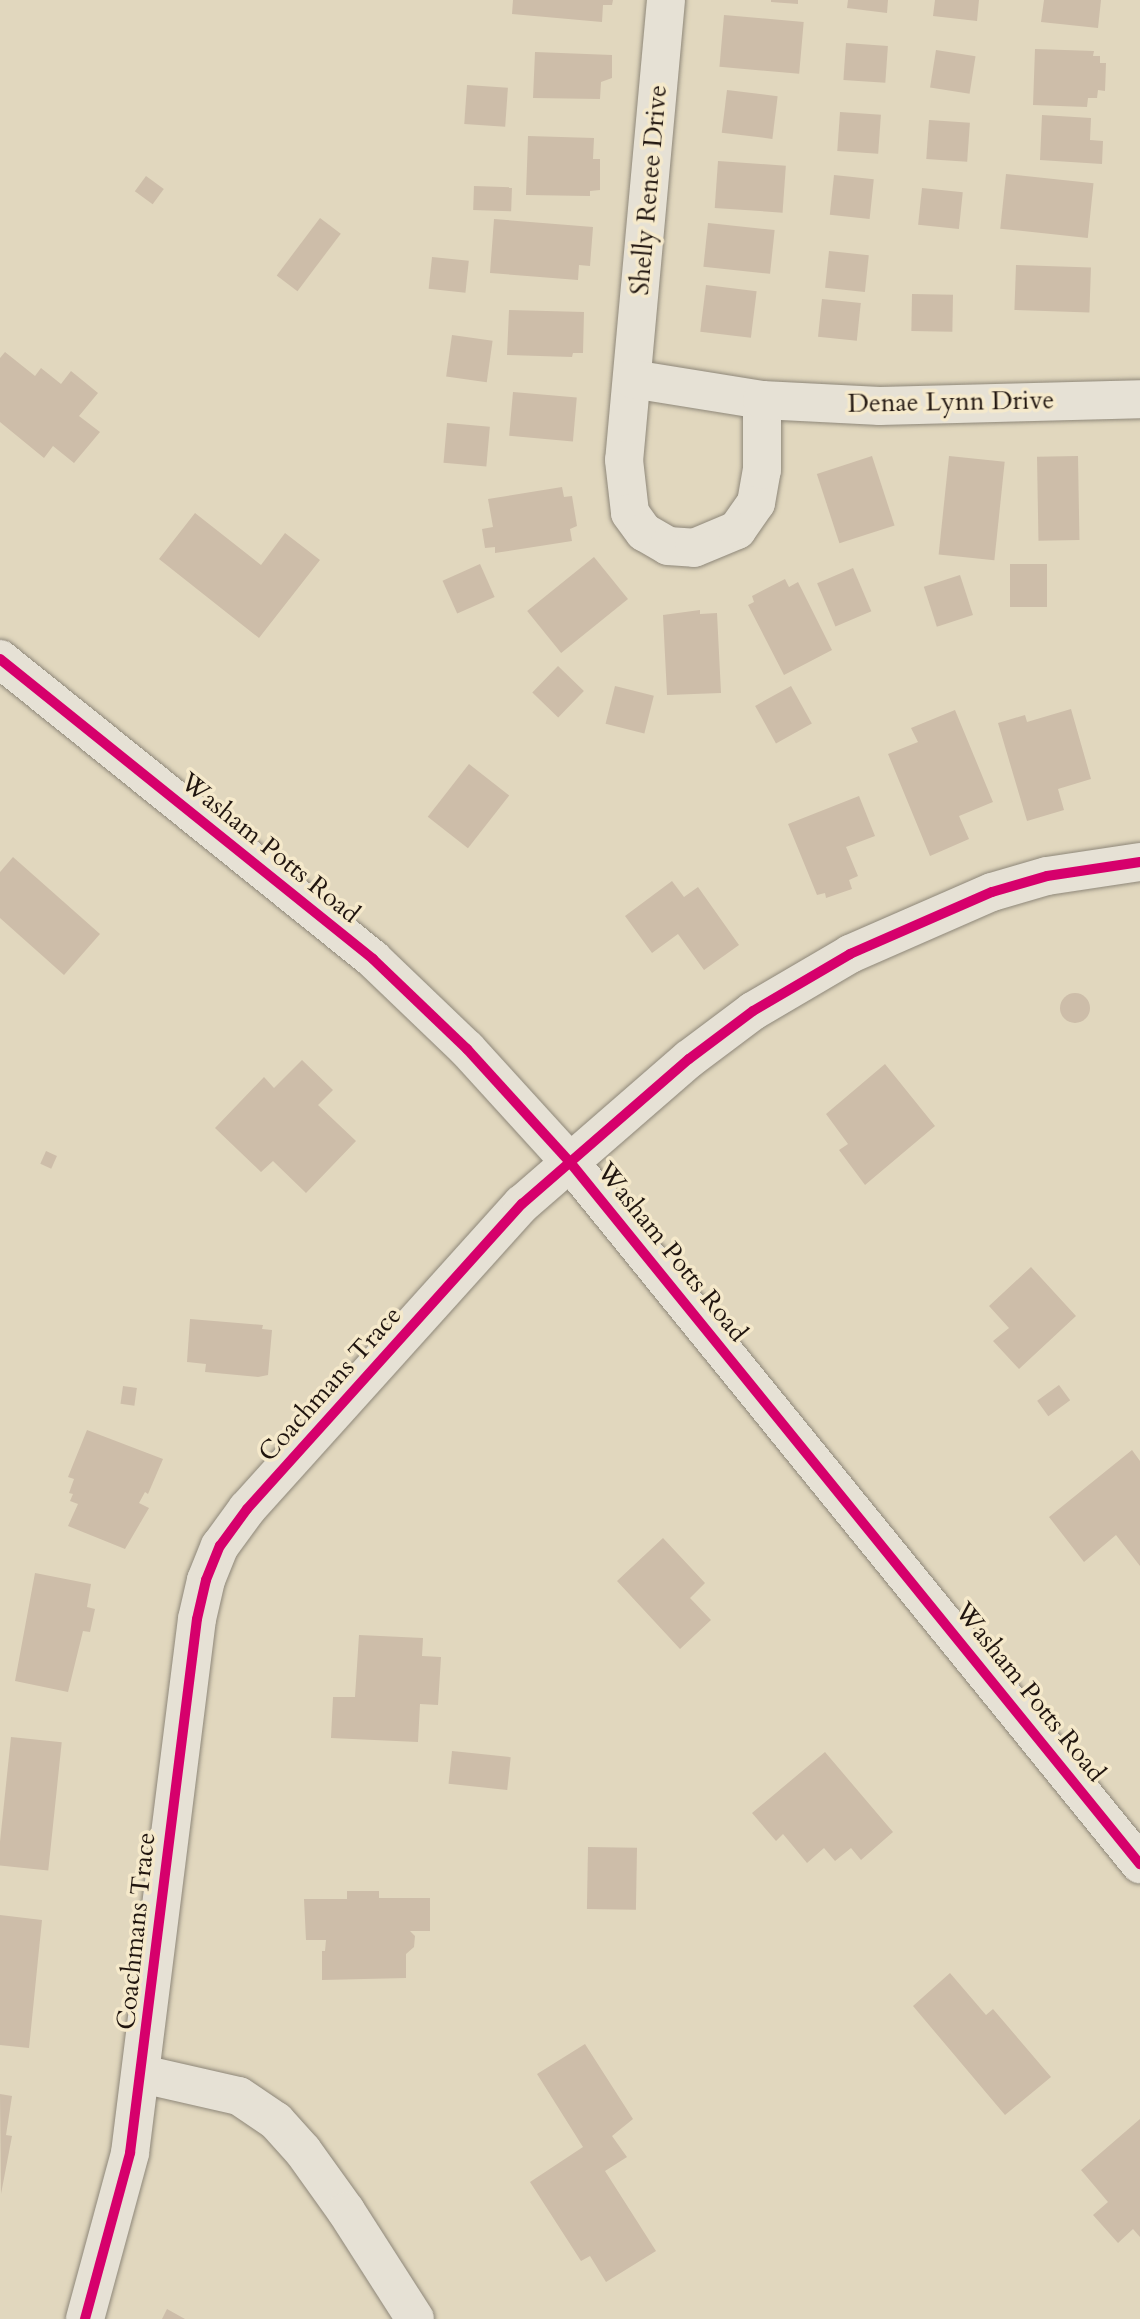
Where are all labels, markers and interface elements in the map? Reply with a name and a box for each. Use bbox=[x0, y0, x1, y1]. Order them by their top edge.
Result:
street label: Shelly Renee Drive bbox=[624, 83, 674, 297]
street label: Denae Lynn Drive bbox=[847, 385, 1055, 419]
street label: Washam Potts Road bbox=[174, 766, 366, 930]
street label: Washam Potts Road bbox=[590, 1156, 754, 1348]
street label: Coachmans Trace bbox=[252, 1300, 408, 1468]
street label: Washam Potts Road bbox=[948, 1596, 1112, 1788]
street label: Coachmans Trace bbox=[110, 1831, 162, 2031]

